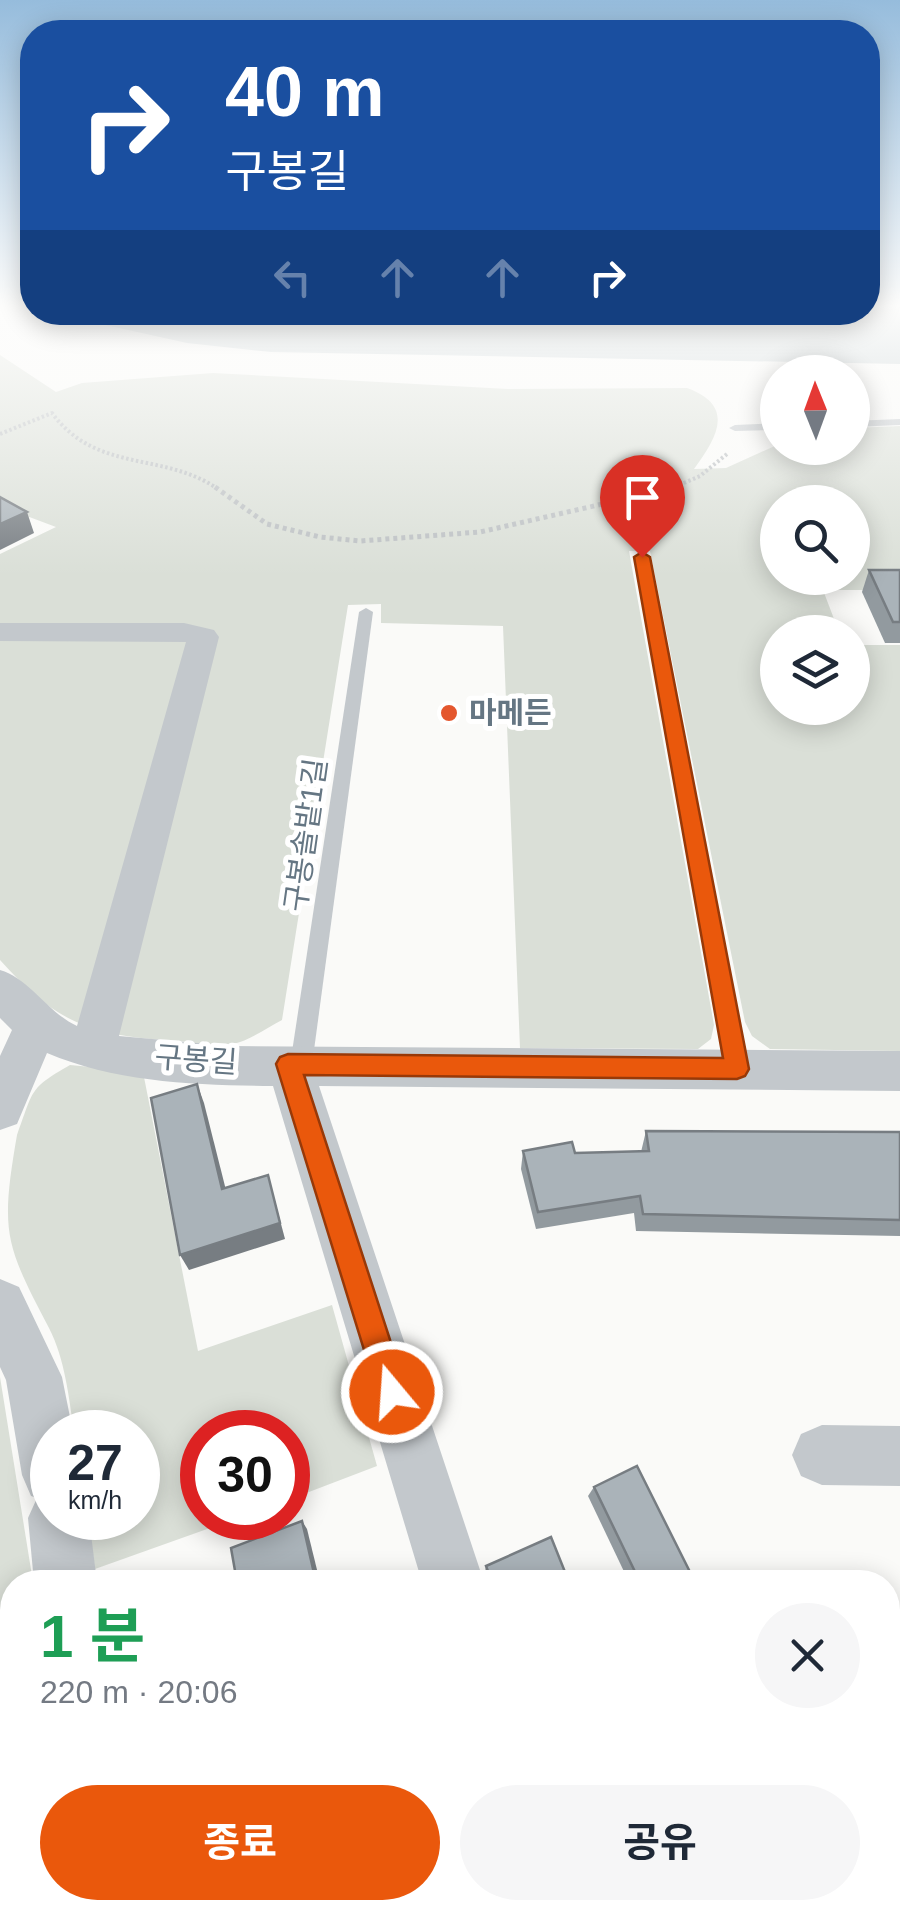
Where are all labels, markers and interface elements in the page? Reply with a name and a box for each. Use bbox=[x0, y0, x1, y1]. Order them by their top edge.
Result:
text: 40 m bbox=[225, 53, 385, 131]
icon: right bbox=[60, 60, 190, 190]
text: 구봉길 bbox=[225, 146, 349, 197]
icon: left bbox=[265, 250, 320, 305]
icon: ahead bbox=[370, 250, 425, 305]
icon: ahead bbox=[475, 250, 530, 305]
icon: right bbox=[580, 250, 635, 305]
north arrow bbox=[760, 355, 870, 465]
map controls bbox=[760, 355, 870, 725]
pin bbox=[600, 455, 685, 558]
icon: arrive bbox=[615, 470, 670, 525]
button: search bbox=[760, 485, 870, 595]
button: layers bbox=[760, 615, 870, 725]
place label: 마메든 bbox=[469, 696, 552, 729]
marker: 마메든 bbox=[438, 702, 460, 724]
street label: 구봉솔밭1길 bbox=[278, 756, 333, 914]
street label: 구봉길 bbox=[154, 1040, 238, 1079]
position arrow bbox=[340, 1340, 444, 1444]
speed limit sign: 30 bbox=[180, 1410, 310, 1540]
text: 27 bbox=[67, 1435, 123, 1491]
text: km/h bbox=[68, 1486, 122, 1514]
text: 1 분 bbox=[40, 1603, 145, 1670]
button: close bbox=[755, 1603, 860, 1708]
text: 220 m · 20:06 bbox=[40, 1674, 237, 1710]
button: 종료 bbox=[40, 1785, 440, 1900]
button: 공유 bbox=[460, 1785, 860, 1900]

